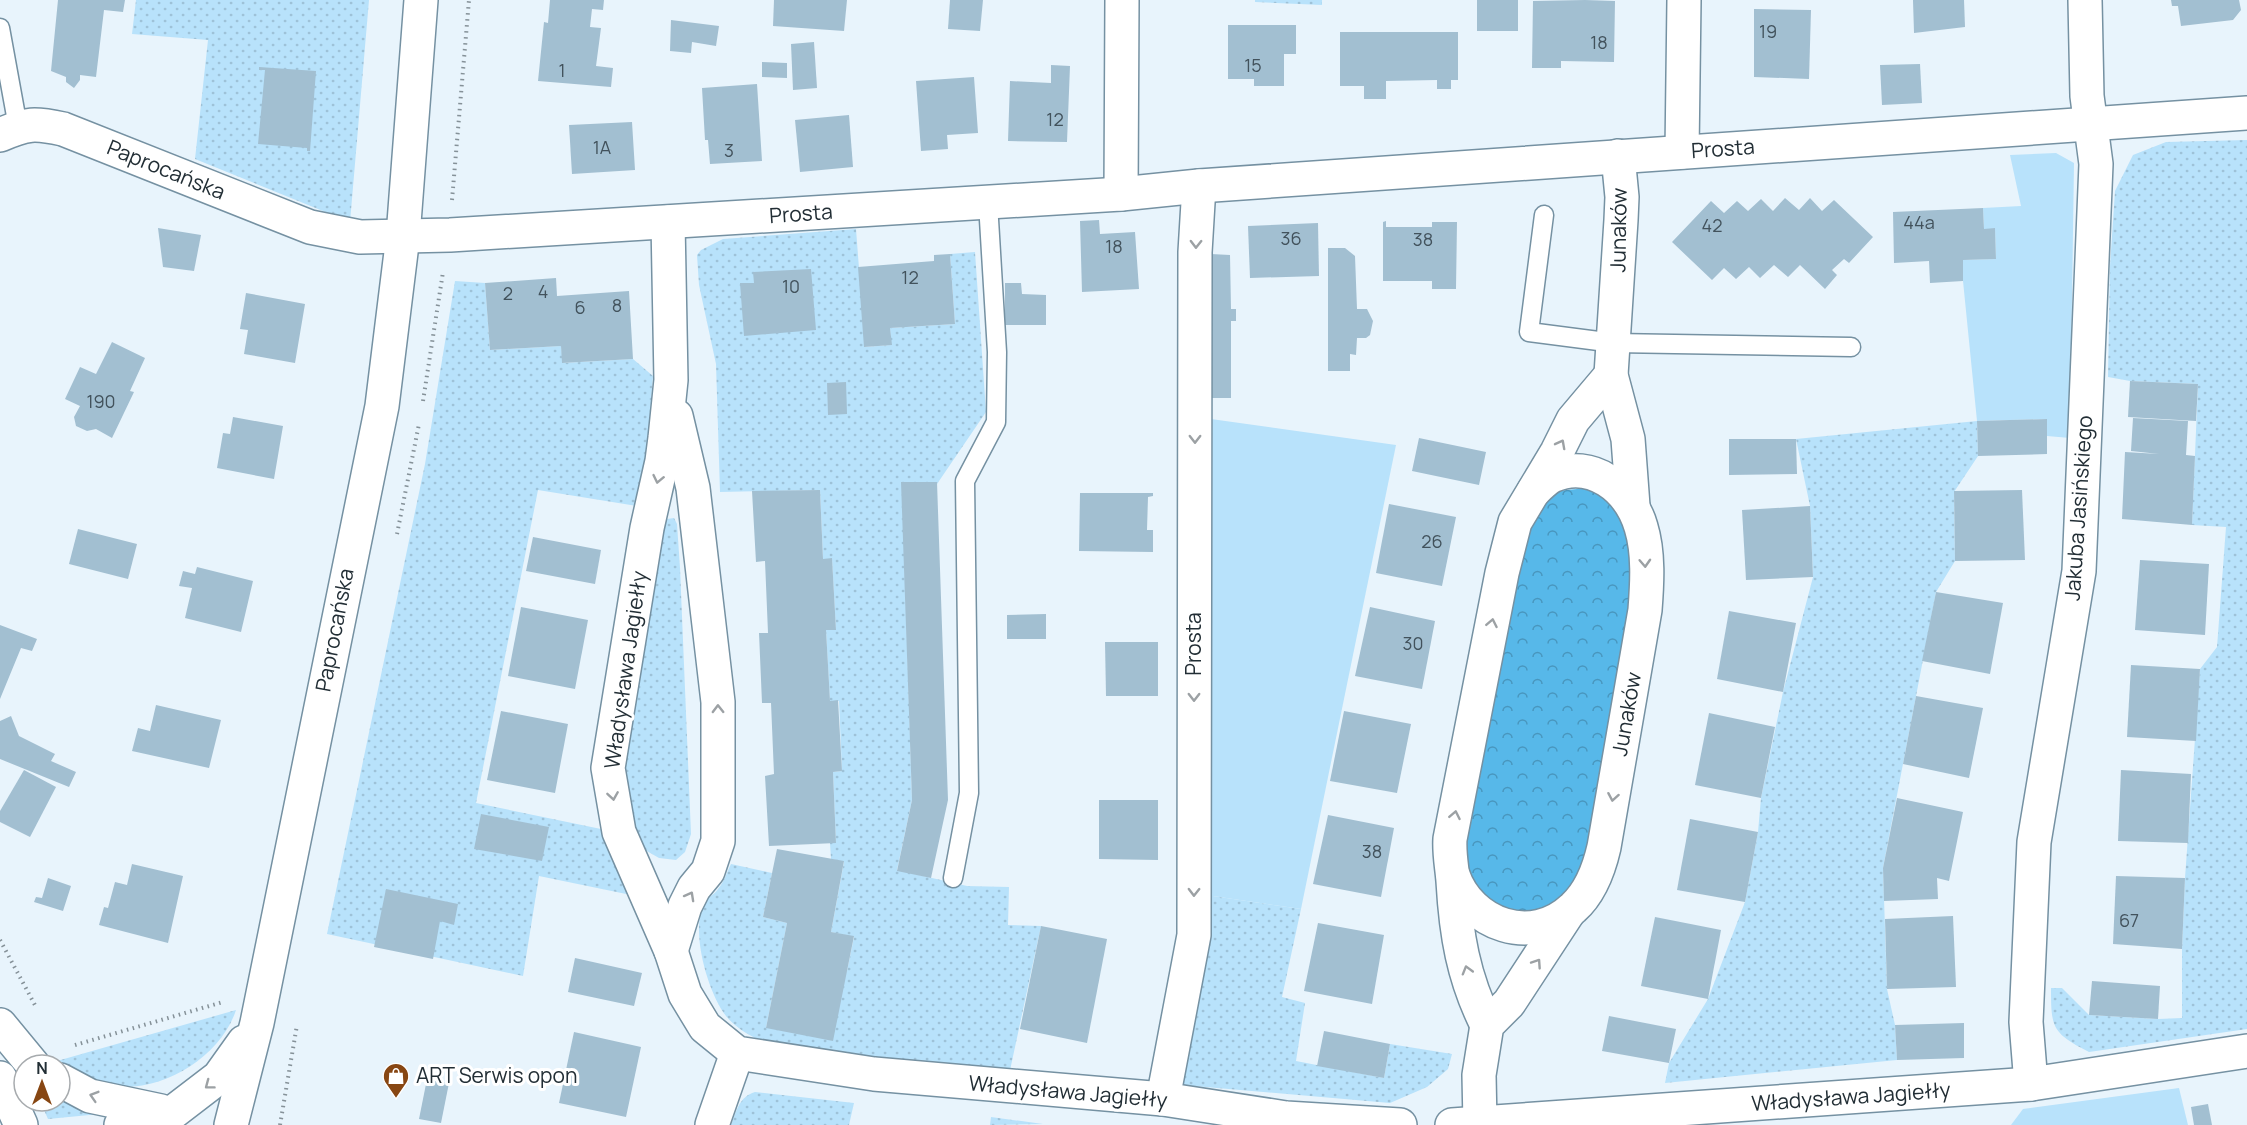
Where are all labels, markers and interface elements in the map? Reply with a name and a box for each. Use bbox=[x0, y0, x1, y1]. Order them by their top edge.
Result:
house number: 19 bbox=[1759, 19, 1777, 43]
house number: 18 bbox=[1590, 30, 1608, 54]
house number: 15 bbox=[1244, 53, 1262, 77]
house number: 1 bbox=[558, 58, 566, 82]
house number: 12 bbox=[1046, 107, 1064, 131]
street label: Prosta bbox=[1690, 132, 1756, 164]
street label: Paprocańska bbox=[103, 133, 230, 205]
house number: 1A bbox=[593, 135, 612, 159]
house number: 3 bbox=[724, 138, 734, 162]
street label: Junaków bbox=[1603, 187, 1633, 273]
street label: Prosta bbox=[768, 197, 834, 229]
house number: 44a bbox=[1903, 210, 1935, 234]
house number: 42 bbox=[1702, 213, 1722, 237]
house number: 36 bbox=[1280, 226, 1302, 250]
house number: 38 bbox=[1413, 227, 1433, 251]
house number: 18 bbox=[1105, 234, 1123, 258]
one-way arrow bbox=[1189, 240, 1202, 249]
house number: 12 bbox=[901, 265, 919, 289]
house number: 10 bbox=[782, 274, 800, 298]
house number: 4 bbox=[538, 279, 548, 303]
house number: 2 bbox=[503, 281, 513, 305]
house number: 8 bbox=[612, 293, 622, 317]
house number: 6 bbox=[574, 295, 586, 319]
house number: 190 bbox=[86, 389, 116, 413]
street label: Jakuba Jasińskiego bbox=[2058, 414, 2098, 602]
one-way arrow bbox=[1189, 435, 1201, 444]
one-way arrow bbox=[1553, 439, 1565, 450]
one-way arrow bbox=[652, 474, 665, 484]
house number: 26 bbox=[1421, 529, 1443, 553]
one-way arrow bbox=[1639, 559, 1652, 568]
street label: Paprocańska bbox=[308, 566, 360, 694]
street label: Władysława Jagiełły bbox=[597, 569, 653, 771]
street label: Prosta bbox=[1179, 612, 1207, 676]
one-way arrow bbox=[1486, 619, 1498, 628]
house number: 30 bbox=[1403, 631, 1423, 655]
street label: Junaków bbox=[1605, 670, 1647, 758]
one-way arrow bbox=[1188, 693, 1200, 702]
one-way arrow bbox=[711, 704, 724, 713]
one-way arrow bbox=[606, 790, 619, 800]
one-way arrow bbox=[1607, 792, 1620, 802]
one-way arrow bbox=[1448, 810, 1461, 820]
house number: 38 bbox=[1362, 839, 1382, 863]
one-way arrow bbox=[1188, 888, 1200, 897]
one-way arrow bbox=[683, 892, 694, 902]
house number: 67 bbox=[2119, 908, 2139, 932]
one-way arrow bbox=[1529, 959, 1541, 969]
one-way arrow bbox=[1461, 965, 1474, 975]
north arrow bbox=[12, 1053, 72, 1113]
text: N bbox=[36, 1057, 48, 1079]
shop icon: ART Serwis opon bbox=[381, 1061, 411, 1099]
place label: ART Serwis opon bbox=[416, 1061, 577, 1089]
street label: Władysława Jagiełły bbox=[967, 1068, 1169, 1114]
street label: Władysława Jagiełły bbox=[1750, 1075, 1951, 1117]
one-way arrow bbox=[204, 1078, 215, 1089]
one-way arrow bbox=[89, 1091, 100, 1103]

